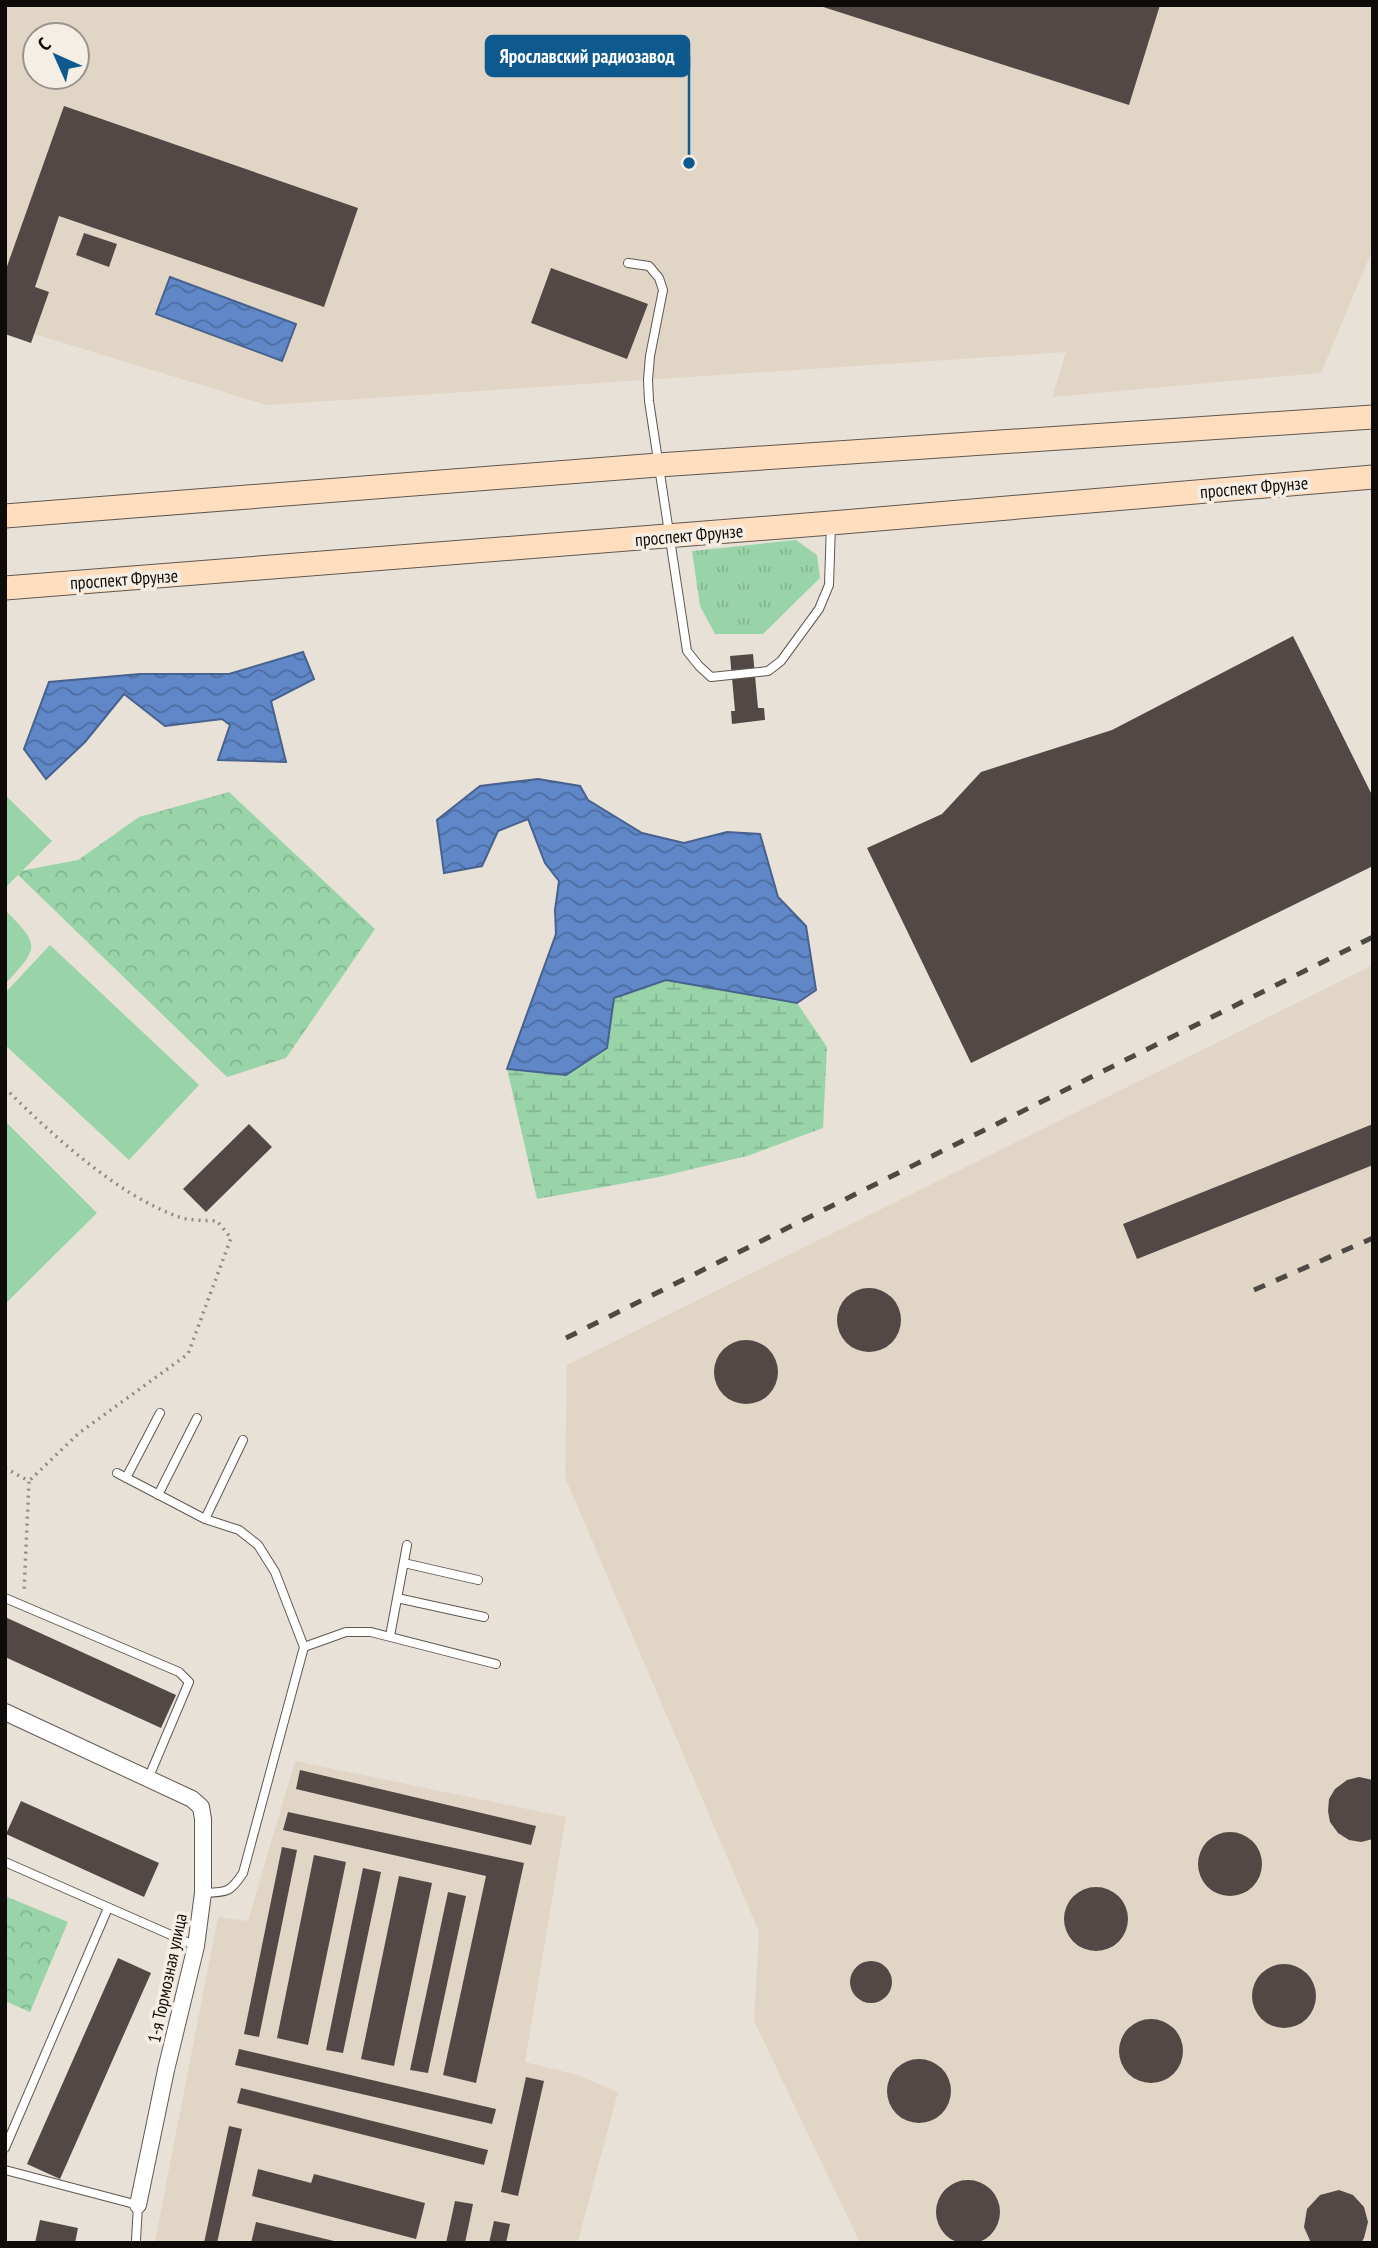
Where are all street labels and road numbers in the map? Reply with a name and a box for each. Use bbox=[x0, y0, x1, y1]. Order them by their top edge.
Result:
street label: проспект Фрунзе bbox=[1199, 471, 1309, 503]
street label: проспект Фрунзе bbox=[634, 519, 744, 551]
street label: проспект Фрунзе bbox=[69, 564, 179, 594]
street label: 1-я Тормозная улица bbox=[142, 1911, 192, 2045]

